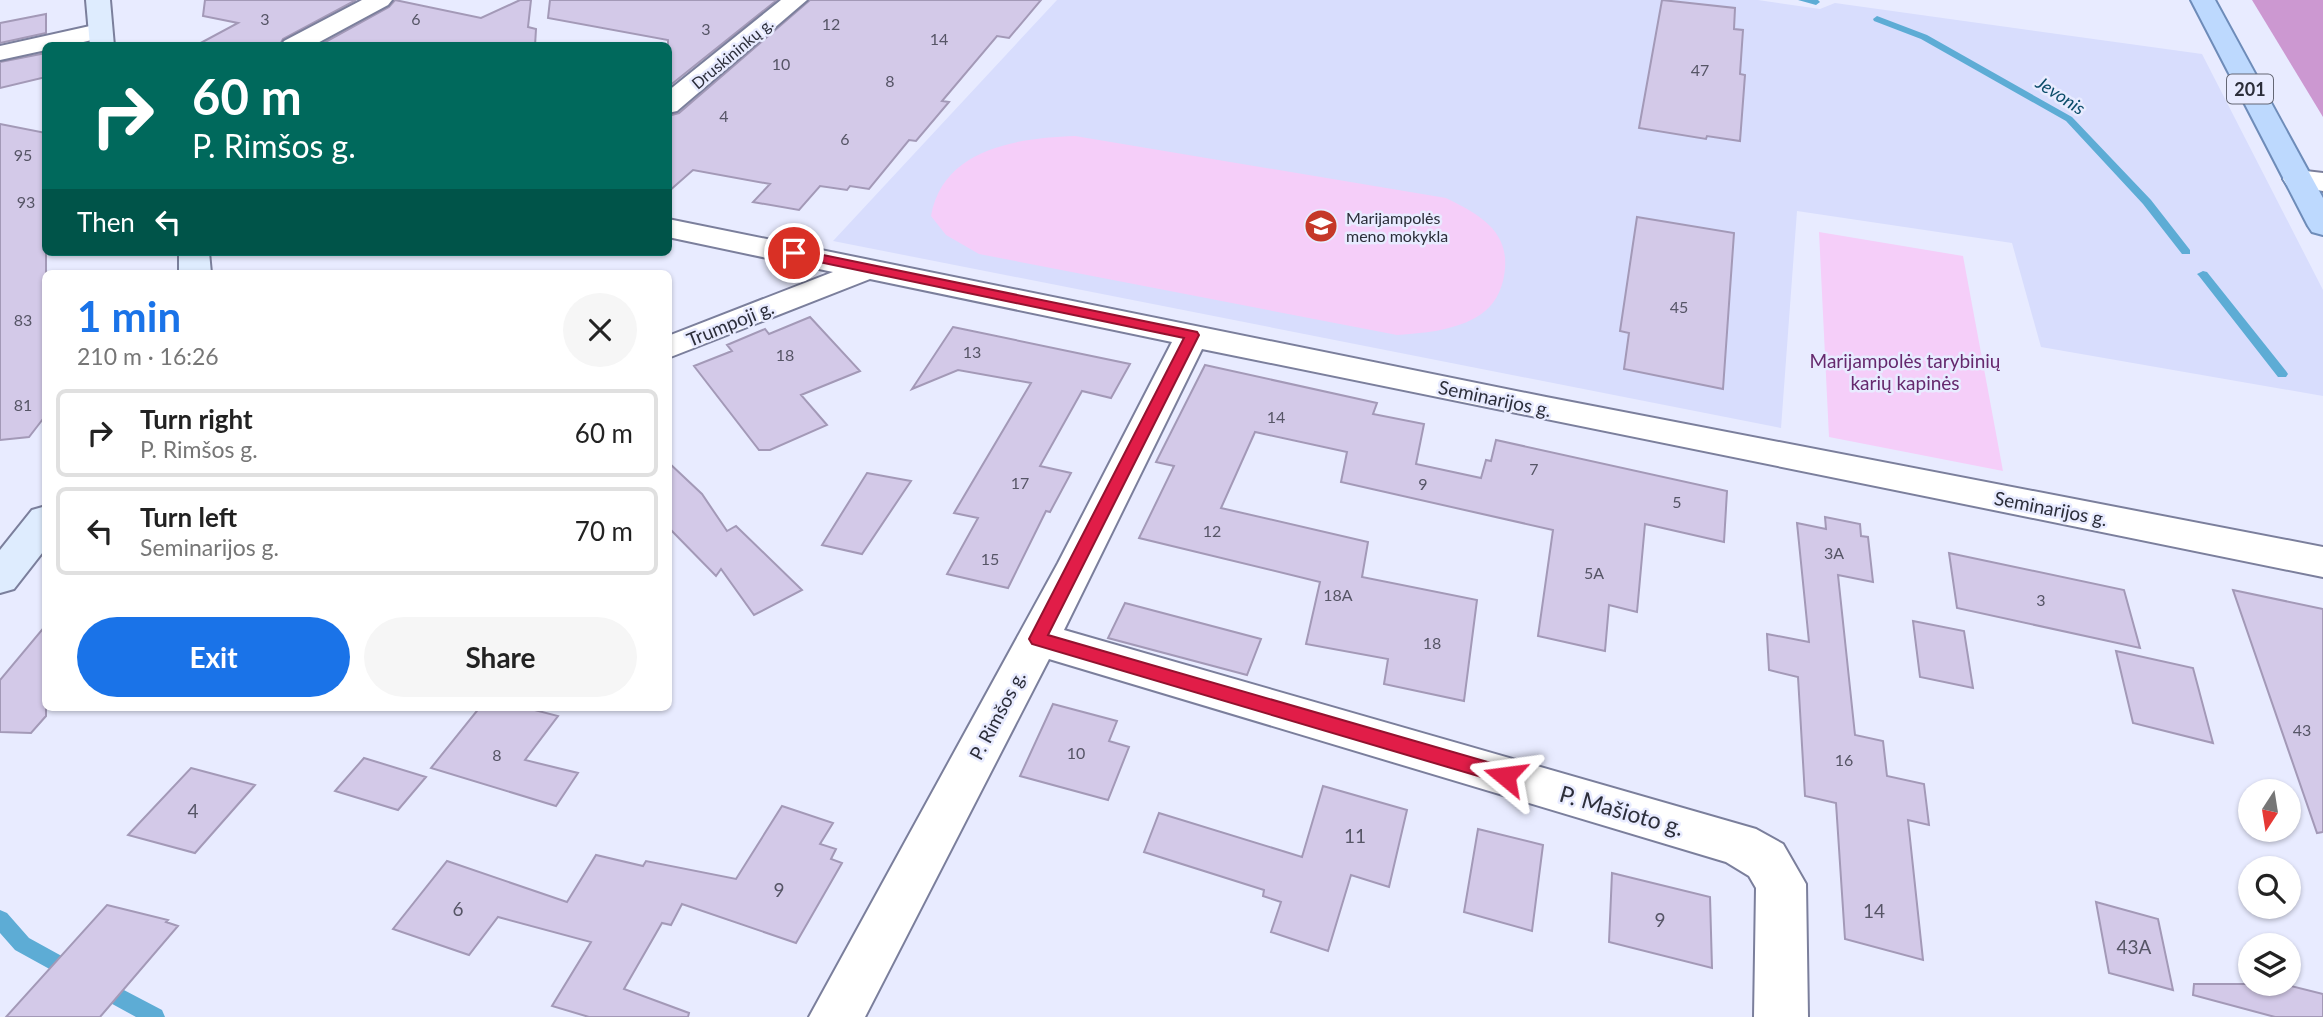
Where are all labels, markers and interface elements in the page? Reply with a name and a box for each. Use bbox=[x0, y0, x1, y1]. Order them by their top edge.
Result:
house number: 3 bbox=[260, 9, 270, 28]
house number: 6 bbox=[411, 9, 421, 28]
street label: Druskininkų g. bbox=[687, 13, 777, 93]
house number: 12 bbox=[822, 14, 840, 33]
house number: 3 bbox=[701, 19, 711, 38]
house number: 14 bbox=[930, 29, 948, 48]
house number: 10 bbox=[772, 54, 790, 73]
house number: 47 bbox=[1691, 60, 1709, 79]
text: 60 m bbox=[192, 67, 302, 125]
icon: right bbox=[77, 70, 168, 161]
house number: 8 bbox=[885, 71, 895, 90]
water label: Jevonis bbox=[2032, 71, 2090, 119]
road number: 201 bbox=[2227, 74, 2273, 104]
house number: 4 bbox=[719, 106, 729, 125]
text: P. Rimšos g. bbox=[192, 126, 356, 165]
house number: 6 bbox=[840, 129, 850, 148]
house number: 95 bbox=[14, 145, 32, 164]
house number: 93 bbox=[17, 192, 35, 211]
icon: left bbox=[149, 203, 187, 241]
text: Then bbox=[77, 206, 135, 238]
school or university icon: Marijampolės meno mokykla bbox=[1302, 207, 1340, 245]
place label: Marijampolės meno mokykla bbox=[1346, 208, 1448, 245]
pin bbox=[764, 223, 824, 283]
icon: arrive bbox=[775, 234, 813, 272]
text: 1 min bbox=[77, 291, 181, 341]
button: close bbox=[563, 293, 637, 367]
street label: Trumpoji g. bbox=[683, 295, 777, 351]
house number: 45 bbox=[1670, 297, 1688, 316]
house number: 83 bbox=[14, 310, 32, 329]
text: 210 m · 16:26 bbox=[77, 342, 219, 370]
house number: 13 bbox=[963, 342, 981, 361]
house number: 18 bbox=[776, 345, 794, 364]
park label: Marijampolės tarybinių karių kapinės bbox=[1810, 349, 2001, 394]
street label: Seminarijos g. bbox=[1436, 375, 1554, 421]
house number: 81 bbox=[14, 395, 32, 414]
text: Turn right bbox=[140, 403, 253, 435]
house number: 14 bbox=[1267, 407, 1285, 426]
icon: right bbox=[81, 414, 119, 452]
text: 60 m bbox=[575, 417, 633, 449]
text: P. Rimšos g. bbox=[140, 435, 258, 463]
house number: 7 bbox=[1529, 459, 1539, 478]
house number: 17 bbox=[1011, 473, 1029, 492]
house number: 9 bbox=[1418, 474, 1428, 493]
street label: Seminarijos g. bbox=[1992, 486, 2110, 530]
house number: 5 bbox=[1672, 492, 1682, 511]
text: Turn left bbox=[140, 501, 237, 533]
icon: left bbox=[81, 512, 119, 550]
text: 70 m bbox=[575, 515, 633, 547]
house number: 12 bbox=[1203, 521, 1221, 540]
text: Seminarijos g. bbox=[140, 533, 279, 561]
house number: 3A bbox=[1824, 543, 1844, 562]
house number: 15 bbox=[981, 549, 999, 568]
house number: 5A bbox=[1584, 563, 1604, 582]
house number: 18A bbox=[1323, 585, 1353, 604]
house number: 3 bbox=[2036, 590, 2046, 609]
button: Exit bbox=[77, 617, 350, 697]
button: Share bbox=[364, 617, 637, 697]
house number: 18 bbox=[1423, 633, 1441, 652]
street label: P. Rimšos g. bbox=[964, 667, 1030, 763]
house number: 43 bbox=[2293, 720, 2311, 739]
position arrow bbox=[1468, 739, 1542, 813]
house number: 10 bbox=[1067, 743, 1085, 762]
house number: 8 bbox=[492, 745, 502, 764]
house number: 16 bbox=[1835, 750, 1853, 769]
street label: P. Mašioto g. bbox=[1557, 779, 1687, 841]
north arrow bbox=[2238, 779, 2301, 842]
map controls bbox=[2238, 779, 2301, 996]
house number: 4 bbox=[187, 799, 199, 822]
house number: 11 bbox=[1344, 824, 1366, 847]
button: search bbox=[2238, 856, 2301, 919]
house number: 9 bbox=[773, 878, 785, 901]
house number: 6 bbox=[452, 897, 464, 920]
house number: 14 bbox=[1863, 899, 1885, 922]
house number: 9 bbox=[1654, 908, 1666, 931]
button: layers bbox=[2238, 933, 2301, 996]
house number: 43A bbox=[2117, 935, 2152, 958]

